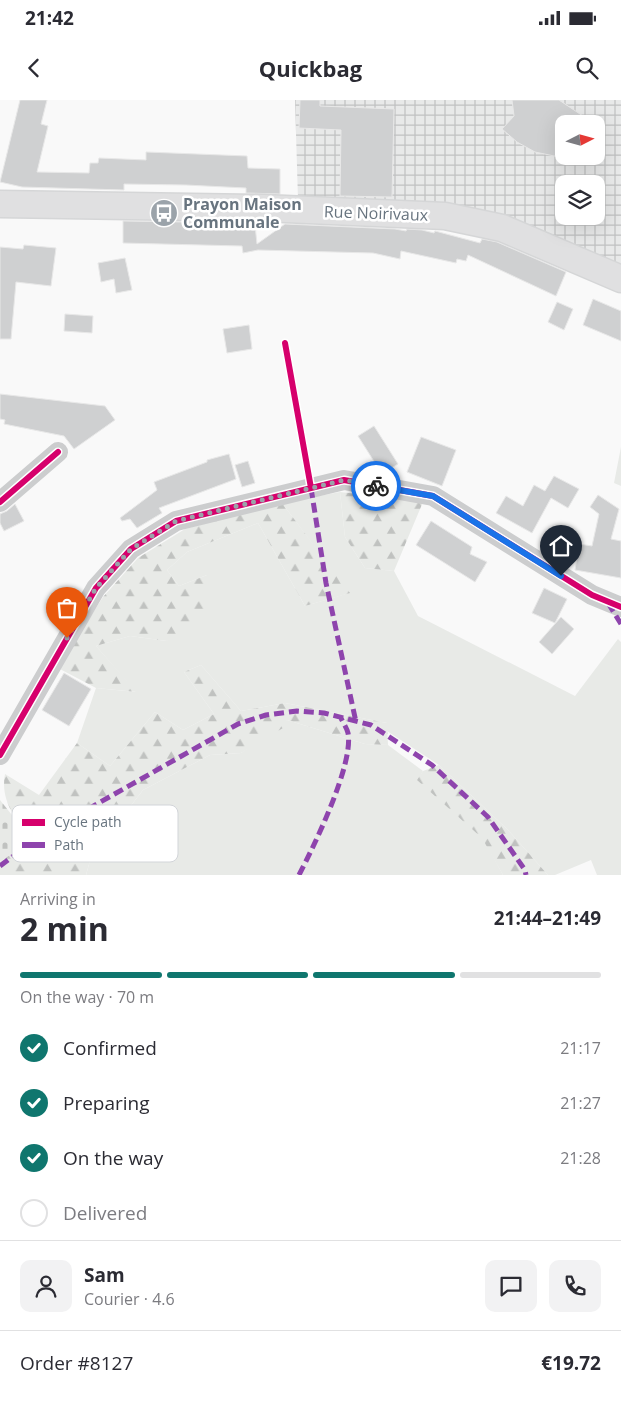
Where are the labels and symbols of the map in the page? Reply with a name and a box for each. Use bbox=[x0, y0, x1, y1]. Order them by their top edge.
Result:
north arrow bbox=[555, 115, 605, 165]
place label: Prayon Maison Communale bbox=[183, 193, 302, 233]
bus stop icon: Prayon Maison Communale bbox=[149, 198, 179, 228]
street label: Rue Noirivaux bbox=[324, 200, 429, 226]
courier bbox=[351, 461, 401, 511]
pin bbox=[540, 525, 582, 576]
pin bbox=[46, 587, 88, 638]
legend bbox=[12, 805, 178, 862]
text: Cycle path bbox=[54, 812, 122, 831]
text: Path bbox=[54, 835, 84, 854]

